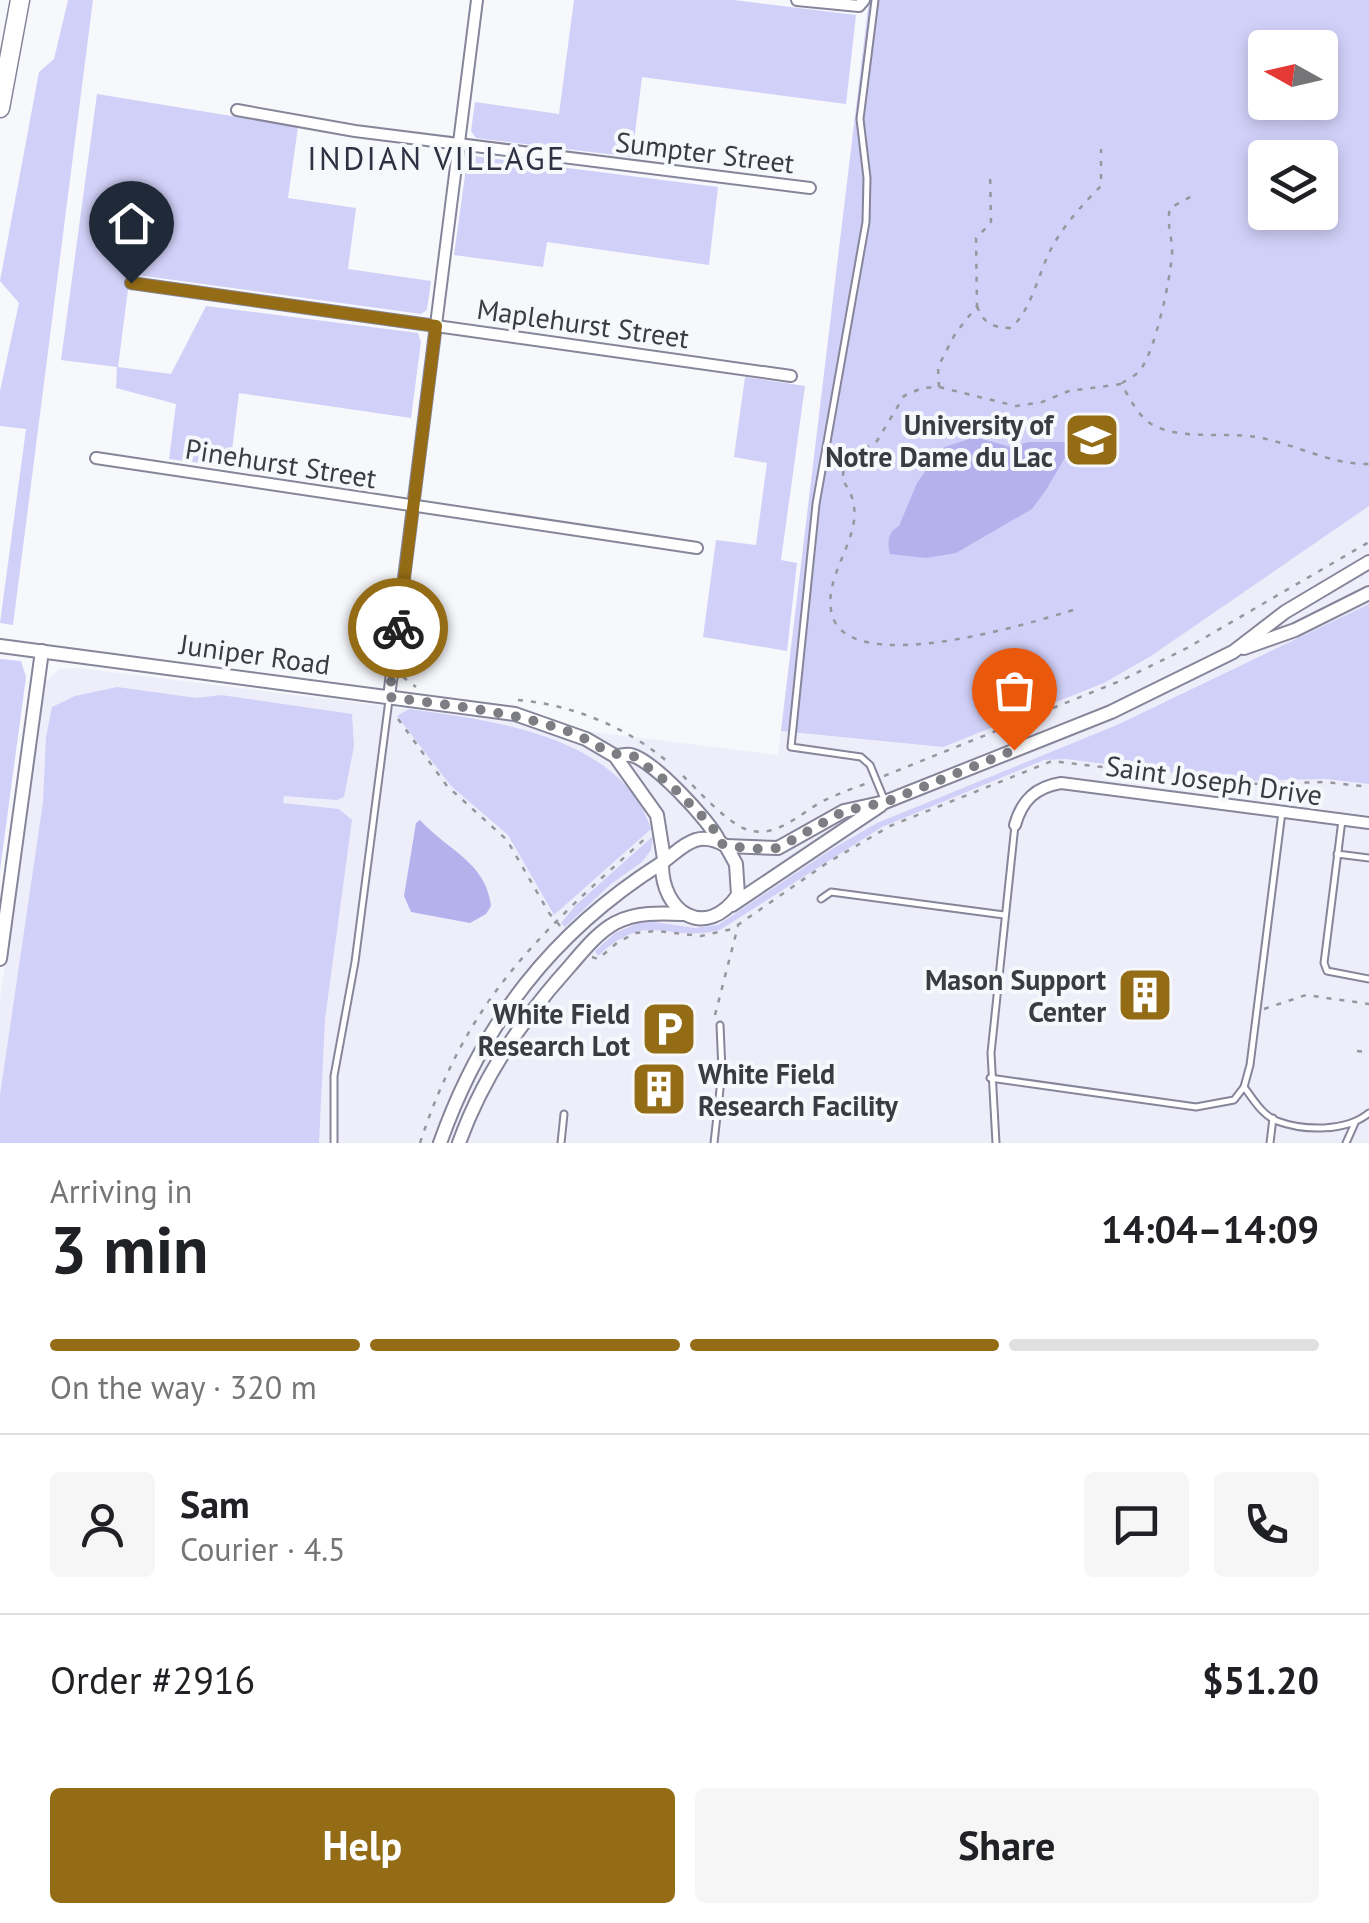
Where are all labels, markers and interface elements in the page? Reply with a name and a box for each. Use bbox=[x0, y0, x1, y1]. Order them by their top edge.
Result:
north arrow bbox=[1248, 30, 1338, 120]
map controls bbox=[1248, 30, 1338, 230]
street label: Sumpter Street bbox=[614, 123, 797, 181]
district label: INDIAN VILLAGE bbox=[307, 137, 567, 179]
button: layers bbox=[1248, 140, 1338, 230]
pin bbox=[89, 181, 174, 284]
icon: home bbox=[104, 196, 159, 251]
street label: Maplehurst Street bbox=[475, 290, 692, 356]
place label: University of Notre Dame du Lac bbox=[825, 406, 1055, 475]
school or university icon: University of Notre Dame du Lac bbox=[1062, 410, 1122, 470]
street label: Pinehurst Street bbox=[183, 430, 380, 496]
courier bbox=[348, 578, 448, 678]
icon: bike bbox=[371, 601, 426, 656]
street label: Juniper Road bbox=[176, 625, 333, 683]
pin bbox=[972, 648, 1057, 751]
icon: bag bbox=[987, 663, 1042, 718]
street label: Saint Joseph Drive bbox=[1103, 746, 1325, 814]
place label: Mason Support Center bbox=[925, 961, 1106, 1030]
building icon: Mason Support Center bbox=[1115, 965, 1175, 1025]
place label: White Field Research Lot bbox=[478, 995, 630, 1064]
parking icon: White Field Research Lot bbox=[639, 999, 699, 1059]
place label: White Field Research Facility bbox=[698, 1055, 899, 1124]
building icon: White Field Research Facility bbox=[629, 1059, 689, 1119]
text: Arriving in bbox=[50, 1170, 192, 1212]
text: 14:04–14:09 bbox=[1101, 1204, 1319, 1253]
text: 3 min bbox=[50, 1207, 209, 1291]
text: On the way · 320 m bbox=[50, 1366, 317, 1408]
button: person bbox=[50, 1472, 155, 1577]
button: chat bbox=[1084, 1472, 1189, 1577]
button: phone bbox=[1214, 1472, 1319, 1577]
text: Sam bbox=[180, 1479, 250, 1528]
text: Courier · 4.5 bbox=[180, 1528, 346, 1570]
text: Order #2916 bbox=[50, 1655, 255, 1704]
text: $51.20 bbox=[1202, 1655, 1319, 1704]
button: Help bbox=[50, 1788, 675, 1903]
button: Share bbox=[695, 1788, 1319, 1903]

